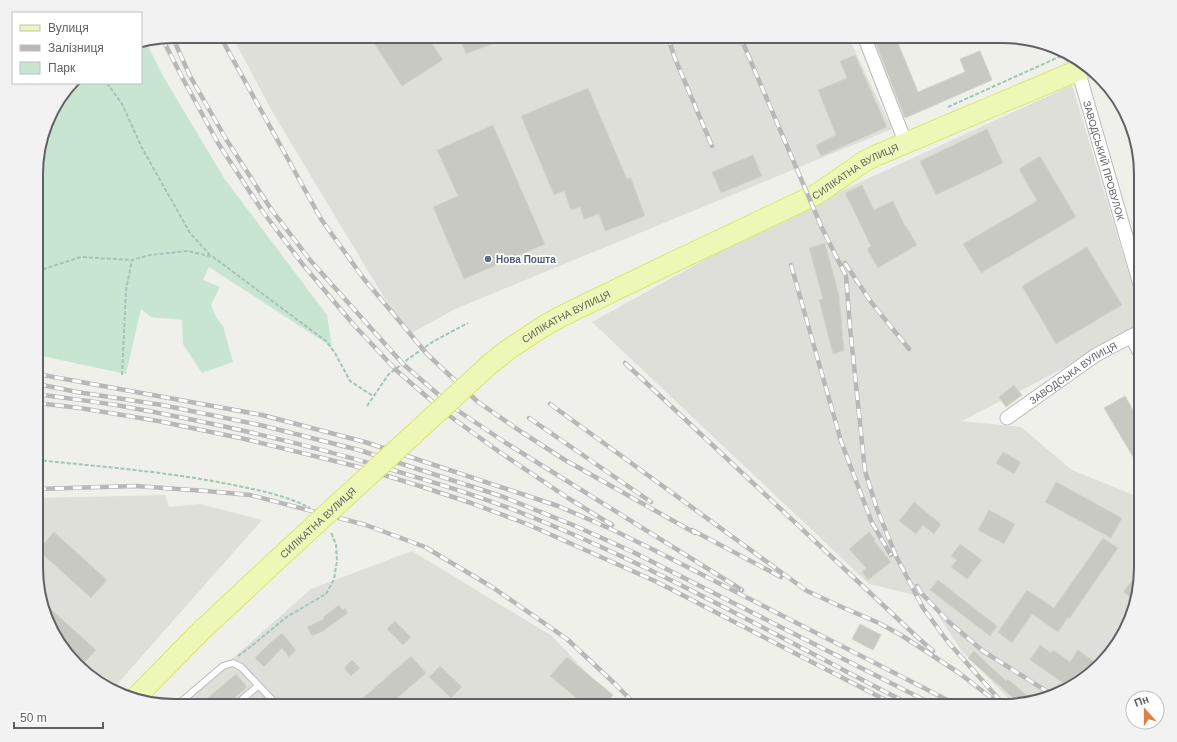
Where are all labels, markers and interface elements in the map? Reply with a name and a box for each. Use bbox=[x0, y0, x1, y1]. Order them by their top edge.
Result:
legend bbox=[12, 12, 142, 84]
text: Вулиця bbox=[48, 21, 89, 35]
text: Залізниця bbox=[48, 41, 104, 55]
text: Парк bbox=[48, 61, 76, 75]
street label: ЗАВОДСЬКИЙ ПРОВУЛОК bbox=[1082, 99, 1127, 222]
street label: СИЛІКАТНА ВУЛИЦЯ bbox=[810, 141, 900, 201]
marker: Нова Пошта bbox=[483, 254, 493, 264]
place label: Нова Пошта bbox=[496, 254, 556, 265]
street label: СИЛІКАТНА ВУЛИЦЯ bbox=[520, 288, 612, 345]
street label: ЗАВОДСЬКА ВУЛИЦЯ bbox=[1027, 340, 1119, 406]
street label: СИЛІКАТНА ВУЛИЦЯ bbox=[278, 485, 358, 560]
north arrow bbox=[1125, 690, 1165, 730]
text: Пн bbox=[1132, 692, 1150, 709]
scale bar bbox=[14, 704, 103, 730]
text: 50 m bbox=[20, 711, 47, 725]

